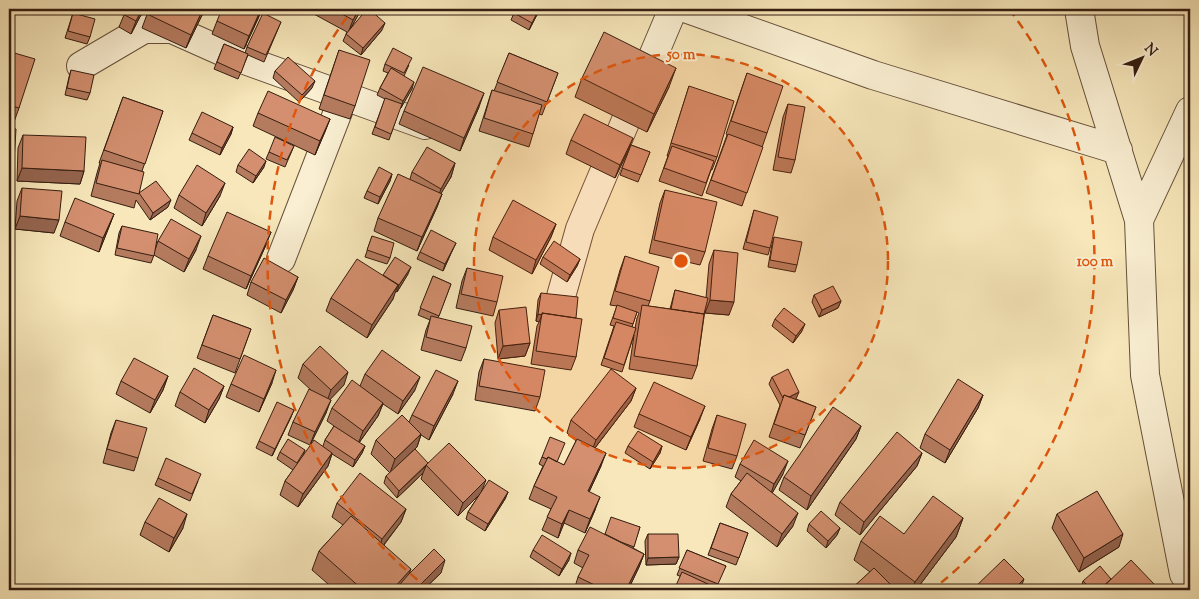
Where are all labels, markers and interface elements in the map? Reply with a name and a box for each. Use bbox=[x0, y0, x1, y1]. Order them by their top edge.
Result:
north arrow bbox=[1116, 32, 1166, 82]
text: N bbox=[1139, 40, 1161, 61]
text: 50 m bbox=[666, 45, 696, 66]
centre of rings bbox=[672, 252, 690, 270]
text: 100 m bbox=[1077, 252, 1114, 273]

